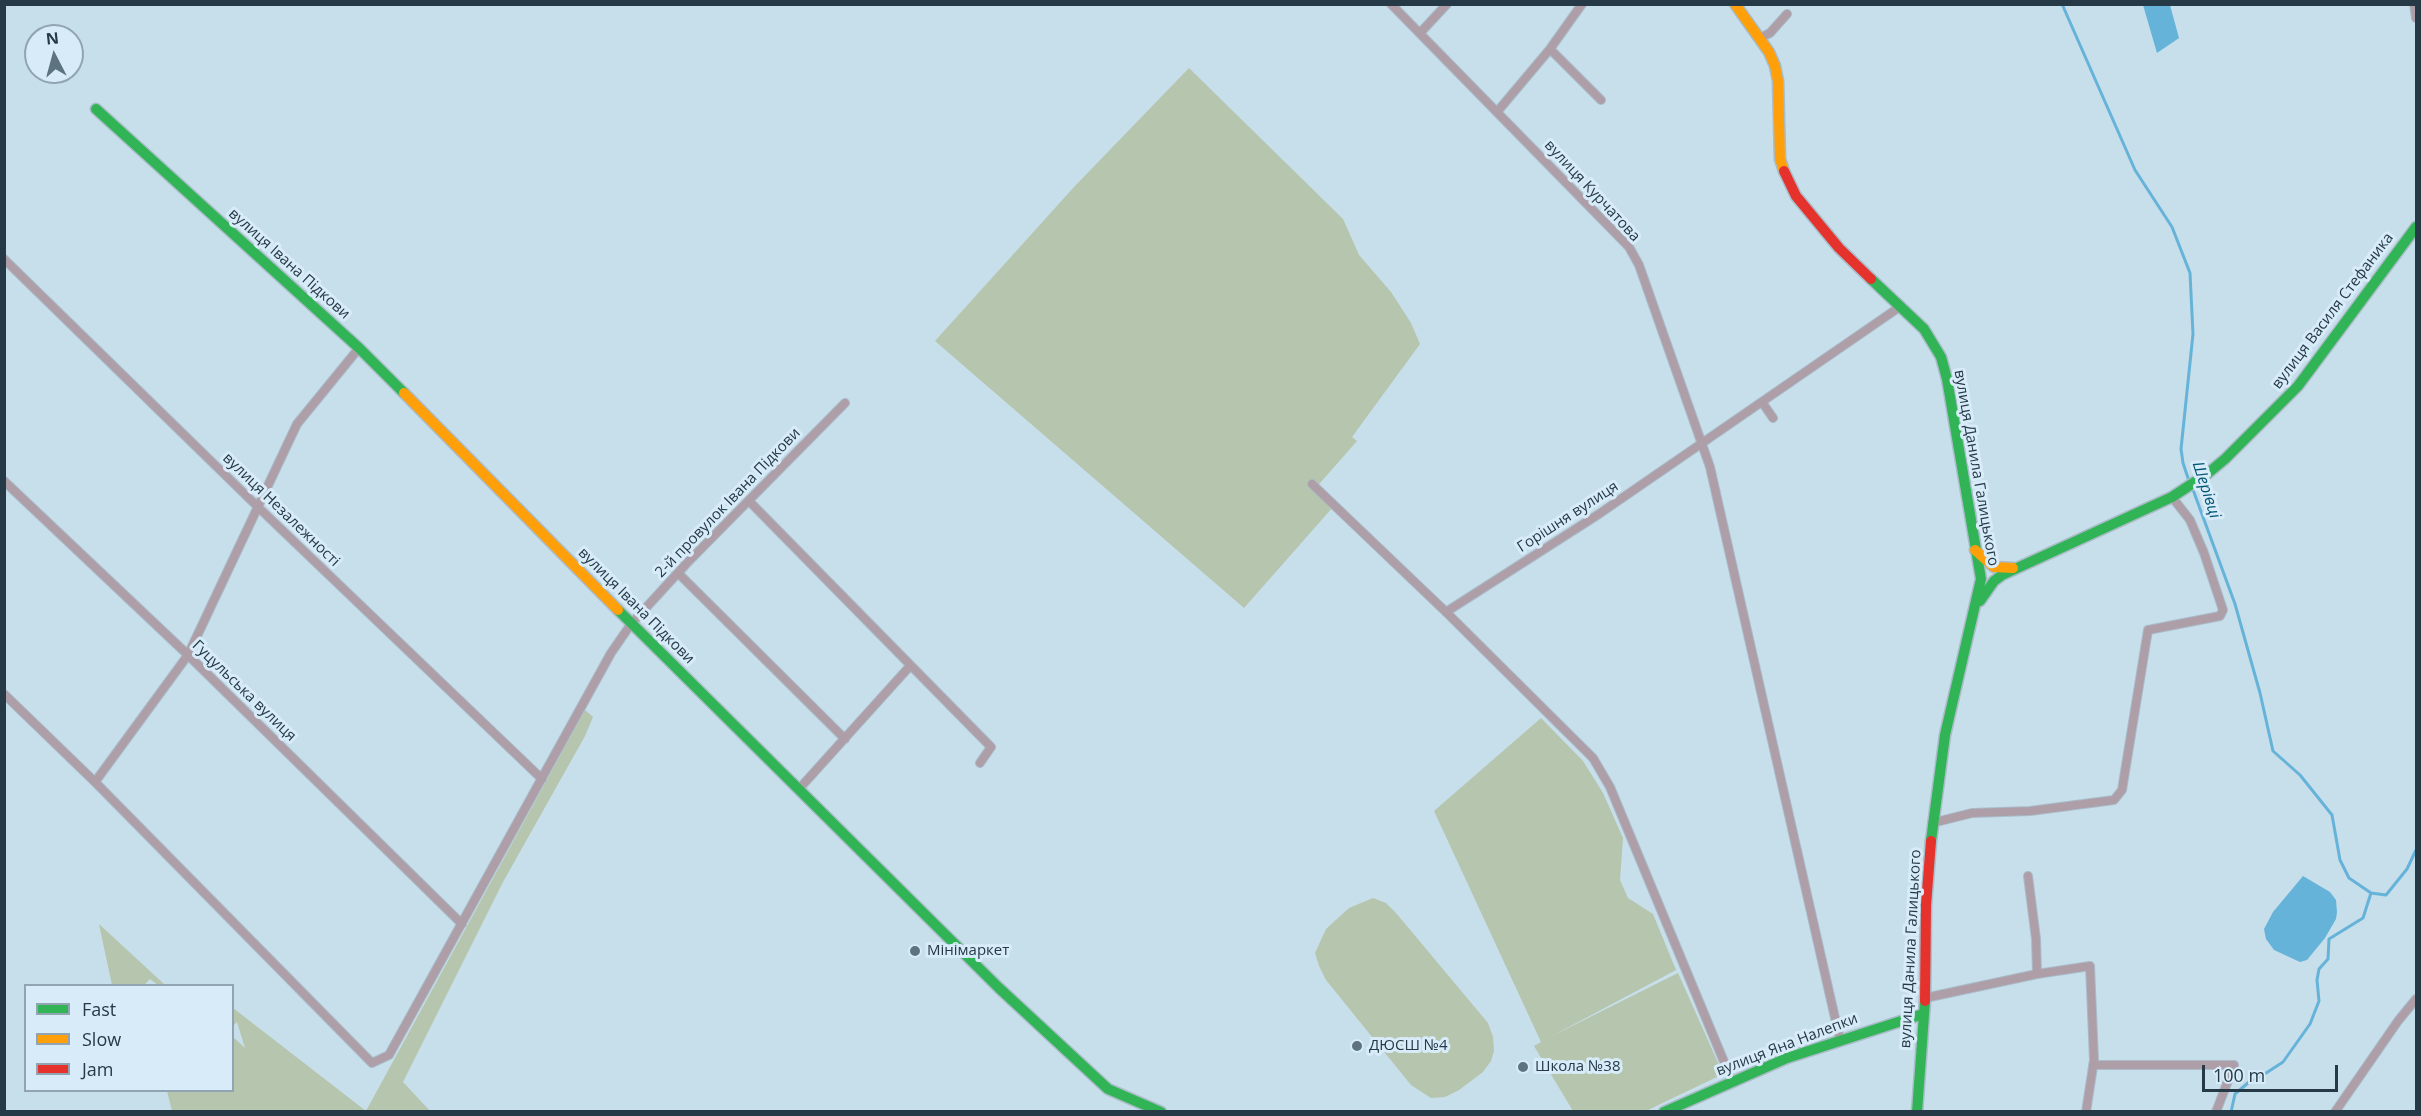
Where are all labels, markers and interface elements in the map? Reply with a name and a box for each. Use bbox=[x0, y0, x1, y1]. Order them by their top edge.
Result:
north arrow bbox=[24, 24, 84, 84]
text: N bbox=[45, 26, 60, 50]
street label: вулиця Курчатова bbox=[1540, 137, 1644, 245]
street label: вулиця Івана Підкови bbox=[225, 205, 353, 323]
street label: вулиця Василя Стефаника bbox=[2268, 230, 2398, 392]
street label: вулиця Данила Галицького bbox=[1950, 368, 2002, 568]
street label: 2-й провулок Івана Підкови bbox=[652, 425, 804, 581]
street label: вулиця Незалежності bbox=[219, 450, 343, 570]
water label: Шерівці bbox=[2188, 459, 2224, 521]
street label: Горішня вулиця bbox=[1514, 478, 1622, 556]
street label: вулиця Івана Підкови bbox=[574, 544, 698, 668]
street label: Гуцульська вулиця bbox=[188, 637, 300, 745]
street label: вулиця Данила Галицького bbox=[1897, 849, 1925, 1049]
place label: Мінімаркет bbox=[927, 942, 1009, 960]
marker: Мінімаркет bbox=[908, 944, 922, 958]
legend bbox=[24, 984, 234, 1092]
text: Fast bbox=[82, 997, 116, 1021]
street label: вулиця Яна Налепки bbox=[1714, 1010, 1860, 1080]
text: Slow bbox=[82, 1027, 121, 1051]
place label: ДЮСШ №4 bbox=[1369, 1037, 1448, 1055]
marker: ДЮСШ №4 bbox=[1350, 1039, 1364, 1053]
scale bar bbox=[2205, 1053, 2342, 1091]
text: Jam bbox=[82, 1057, 114, 1081]
place label: Школа №38 bbox=[1535, 1058, 1620, 1076]
marker: Школа №38 bbox=[1516, 1060, 1530, 1074]
text: 100 m bbox=[2213, 1063, 2265, 1087]

